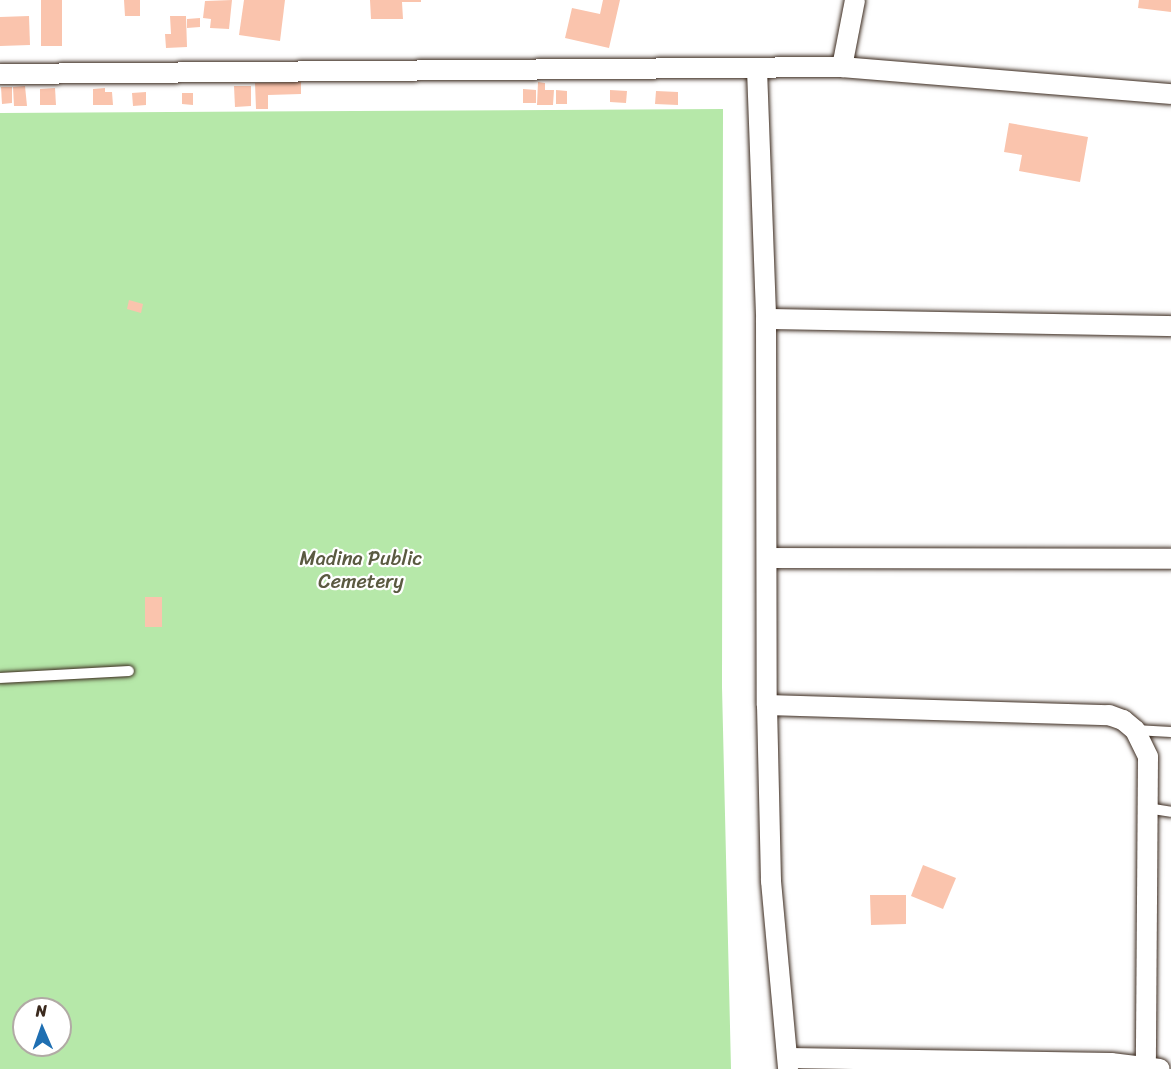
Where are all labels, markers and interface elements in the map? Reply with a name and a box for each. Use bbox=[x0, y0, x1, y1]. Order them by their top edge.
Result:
park label: Madina Public Cemetery bbox=[299, 546, 423, 593]
text: N bbox=[35, 996, 47, 1025]
north arrow bbox=[12, 997, 72, 1057]

